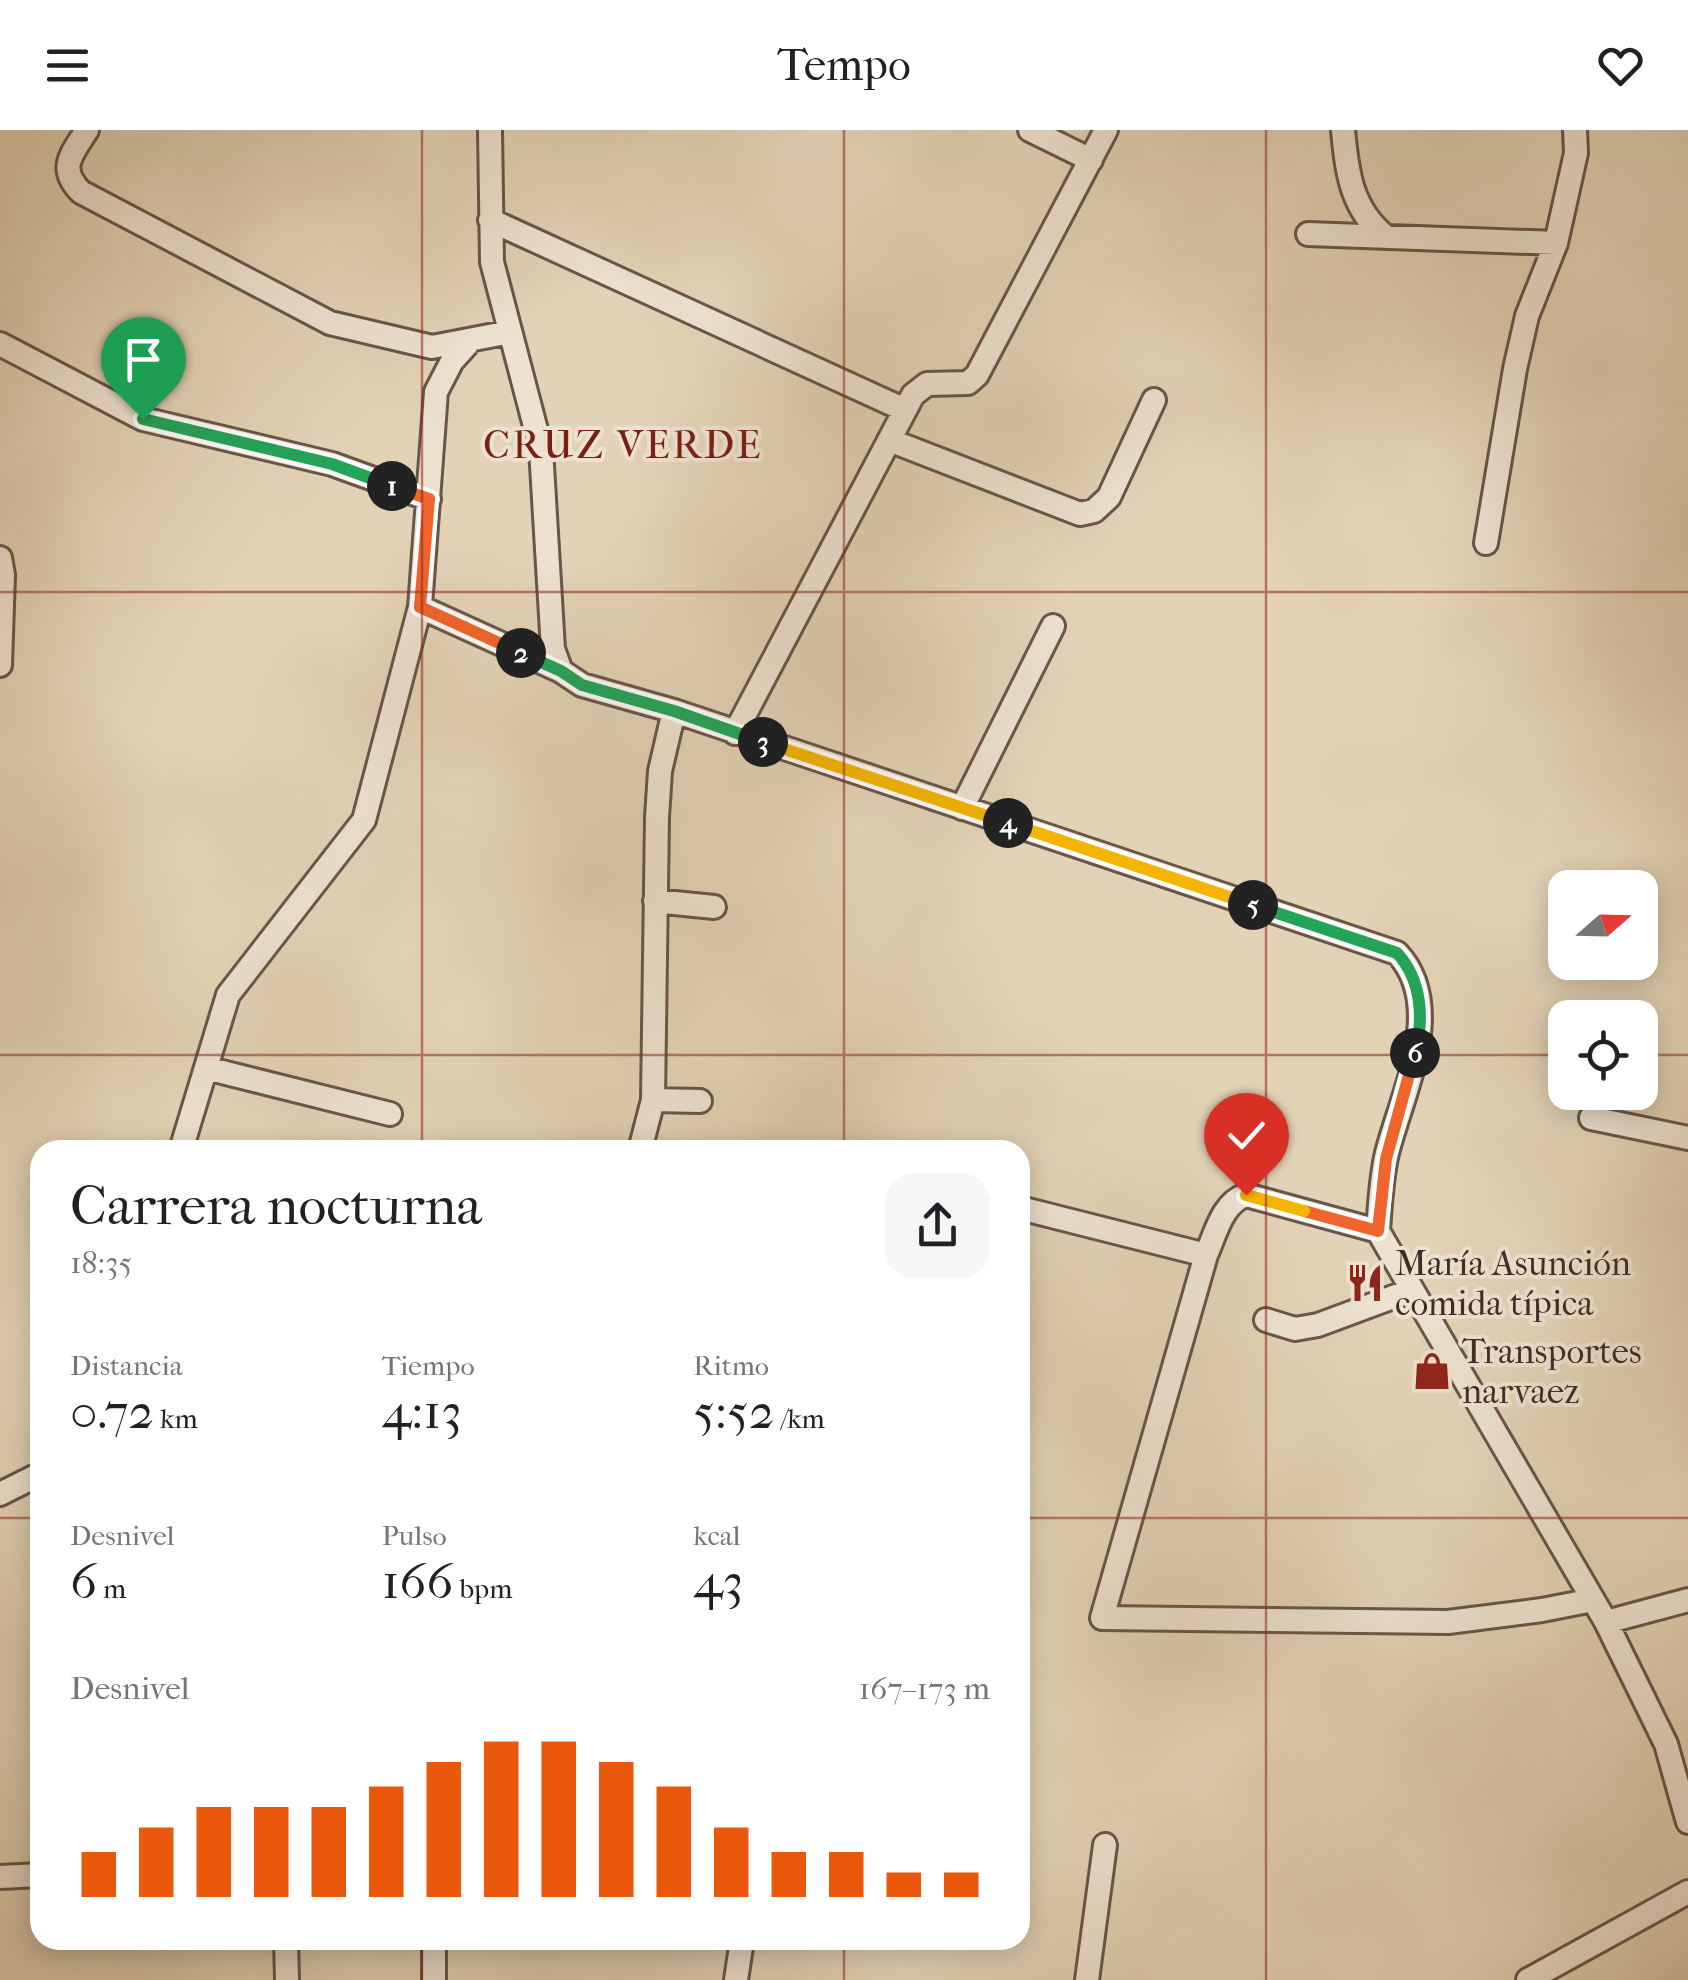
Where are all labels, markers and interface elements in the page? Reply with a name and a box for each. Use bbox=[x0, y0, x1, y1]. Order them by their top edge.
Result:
icon: menu bbox=[40, 38, 95, 93]
icon: heart bbox=[1593, 38, 1648, 93]
text: Tempo bbox=[777, 39, 911, 92]
pin bbox=[101, 317, 186, 420]
icon: arrive bbox=[116, 332, 171, 387]
district label: CRUZ VERDE bbox=[483, 422, 763, 468]
pin: 1 bbox=[367, 461, 417, 511]
text: 1 bbox=[387, 469, 397, 502]
pin: 2 bbox=[496, 628, 546, 678]
text: 2 bbox=[514, 636, 528, 669]
pin: 3 bbox=[738, 717, 788, 767]
text: 3 bbox=[757, 725, 769, 758]
pin: 4 bbox=[983, 798, 1033, 848]
text: 4 bbox=[1000, 806, 1016, 839]
north arrow bbox=[1548, 870, 1658, 980]
map controls bbox=[1548, 870, 1658, 1110]
pin: 5 bbox=[1228, 880, 1278, 930]
text: 5 bbox=[1247, 888, 1259, 921]
button: locate bbox=[1548, 1000, 1658, 1110]
pin: 6 bbox=[1390, 1028, 1440, 1078]
text: 6 bbox=[1407, 1036, 1423, 1069]
pin bbox=[1204, 1093, 1289, 1196]
icon: check bbox=[1219, 1108, 1274, 1163]
button: share bbox=[885, 1173, 990, 1278]
text: Carrera nocturna bbox=[70, 1174, 482, 1238]
place label: María Asunción comida típica bbox=[1395, 1243, 1631, 1324]
text: 18:35 bbox=[70, 1244, 132, 1281]
restaurant icon: María Asunción comida típica bbox=[1344, 1262, 1386, 1304]
place label: Transportes narvaez bbox=[1462, 1331, 1642, 1412]
text: Distancia bbox=[70, 1349, 183, 1382]
text: Tiempo bbox=[382, 1349, 475, 1382]
text: Ritmo bbox=[693, 1349, 769, 1382]
shop icon: Transportes narvaez bbox=[1411, 1350, 1453, 1392]
text: 0.72 bbox=[70, 1382, 154, 1441]
text: 4:13 bbox=[382, 1382, 462, 1441]
text: 5:52 bbox=[693, 1382, 774, 1441]
text: km bbox=[154, 1402, 198, 1435]
text: /km bbox=[774, 1402, 825, 1435]
text: Desnivel bbox=[70, 1519, 175, 1552]
text: Pulso bbox=[382, 1519, 447, 1552]
text: kcal bbox=[693, 1519, 740, 1552]
text: 6 bbox=[70, 1552, 97, 1611]
text: 166 bbox=[382, 1552, 453, 1611]
text: 43 bbox=[693, 1552, 743, 1611]
text: m bbox=[97, 1572, 126, 1605]
text: bpm bbox=[453, 1572, 512, 1605]
text: Desnivel bbox=[70, 1670, 190, 1707]
text: 167–173 m bbox=[859, 1670, 990, 1707]

